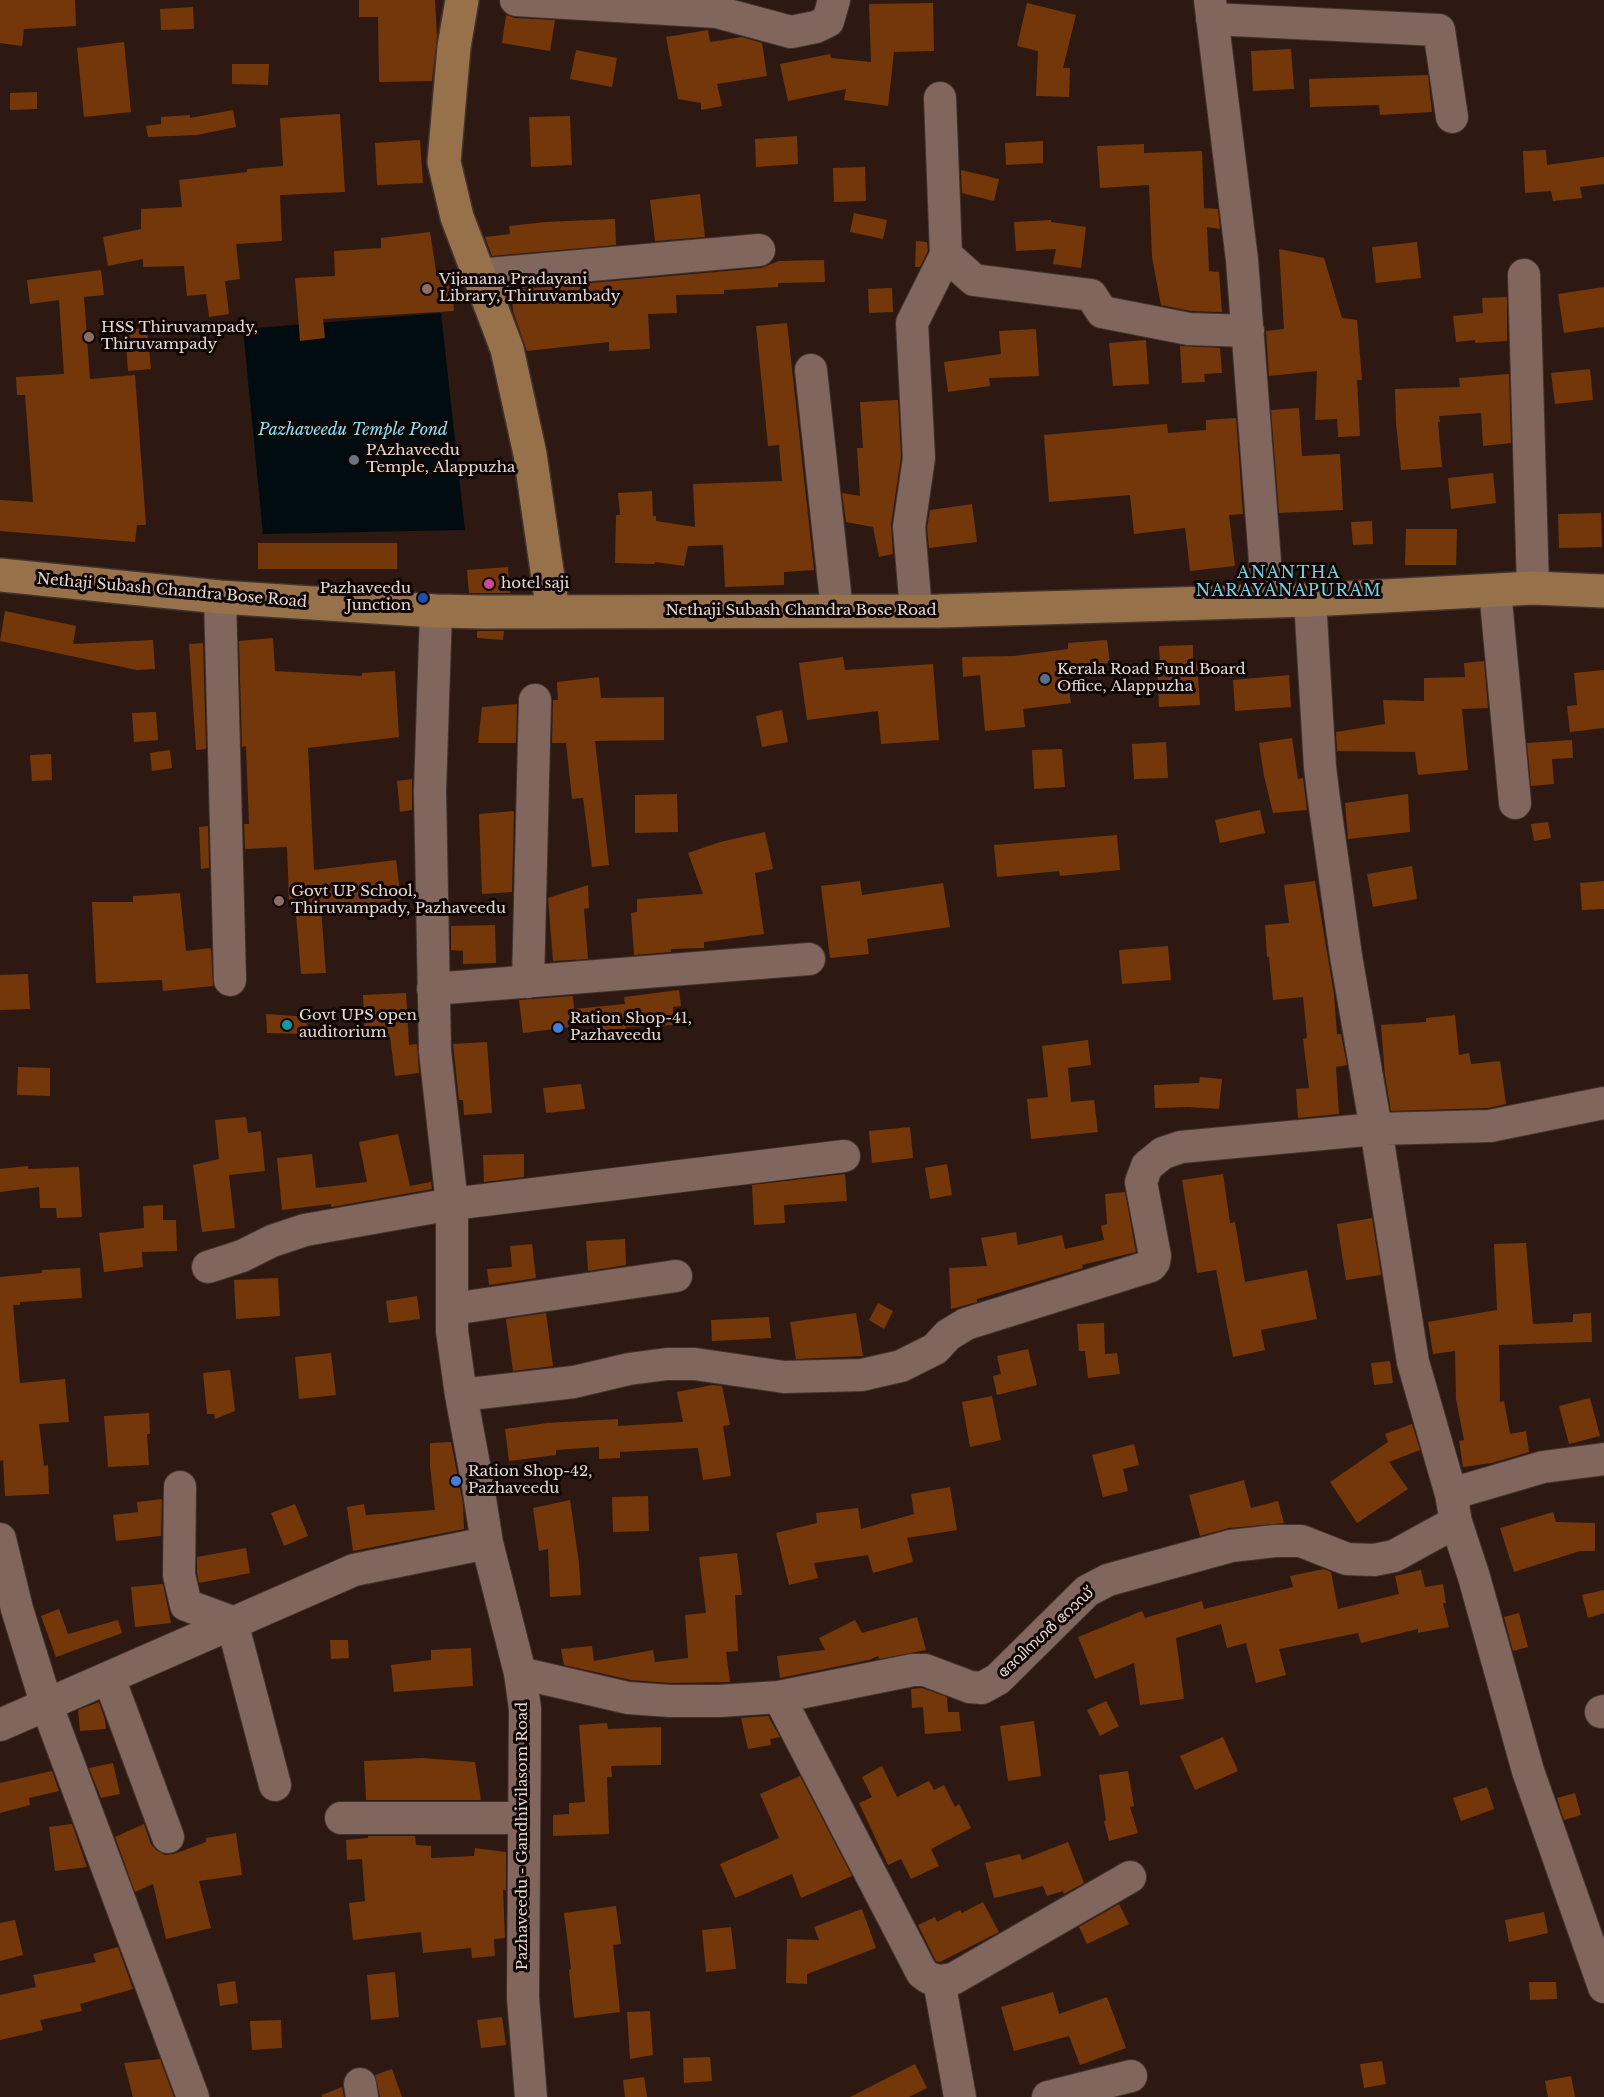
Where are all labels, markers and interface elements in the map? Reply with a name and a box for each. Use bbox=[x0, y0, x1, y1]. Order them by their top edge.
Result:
place label: Vijanana Pradayani Library, Thiruvambady bbox=[439, 271, 620, 306]
marker: Vijanana Pradayani Library, Thiruvambady bbox=[420, 282, 434, 296]
place label: HSS Thiruvampady, Thiruvampady bbox=[101, 319, 258, 354]
marker: HSS Thiruvampady, Thiruvampady bbox=[82, 330, 96, 344]
water label: Pazhaveedu Temple Pond bbox=[258, 420, 448, 440]
place label: PAzhaveedu Temple, Alappuzha bbox=[366, 442, 515, 477]
marker: PAzhaveedu Temple, Alappuzha bbox=[347, 453, 361, 467]
district label: ANANTHA NARAYANAPURAM bbox=[1196, 563, 1382, 601]
street label: Nethaji Subash Chandra Bose Road bbox=[36, 570, 308, 612]
place label: hotel saji bbox=[501, 575, 569, 593]
marker: hotel saji bbox=[482, 577, 496, 591]
place label: Pazhaveedu Junction bbox=[320, 580, 411, 615]
marker: Pazhaveedu Junction bbox=[416, 591, 430, 605]
street label: Nethaji Subash Chandra Bose Road bbox=[665, 602, 937, 620]
place label: Kerala Road Fund Board Office, Alappuzha bbox=[1057, 661, 1246, 696]
marker: Kerala Road Fund Board Office, Alappuzha bbox=[1038, 672, 1052, 686]
place label: Govt UP School, Thiruvampady, Pazhaveedu bbox=[291, 883, 506, 918]
marker: Govt UP School, Thiruvampady, Pazhaveedu bbox=[272, 894, 286, 908]
place label: Govt UPS open auditorium bbox=[299, 1007, 417, 1042]
place label: Ration Shop-41, Pazhaveedu bbox=[570, 1010, 692, 1045]
marker: Govt UPS open auditorium bbox=[280, 1018, 294, 1032]
marker: Ration Shop-41, Pazhaveedu bbox=[551, 1021, 565, 1035]
place label: Ration Shop-42, Pazhaveedu bbox=[468, 1463, 592, 1498]
marker: Ration Shop-42, Pazhaveedu bbox=[449, 1474, 463, 1488]
street label: ദേവിനഗർ റോഡ് bbox=[995, 1584, 1097, 1682]
street label: Pazhaveedu - Gandhivilasom Road bbox=[514, 1702, 532, 1970]

